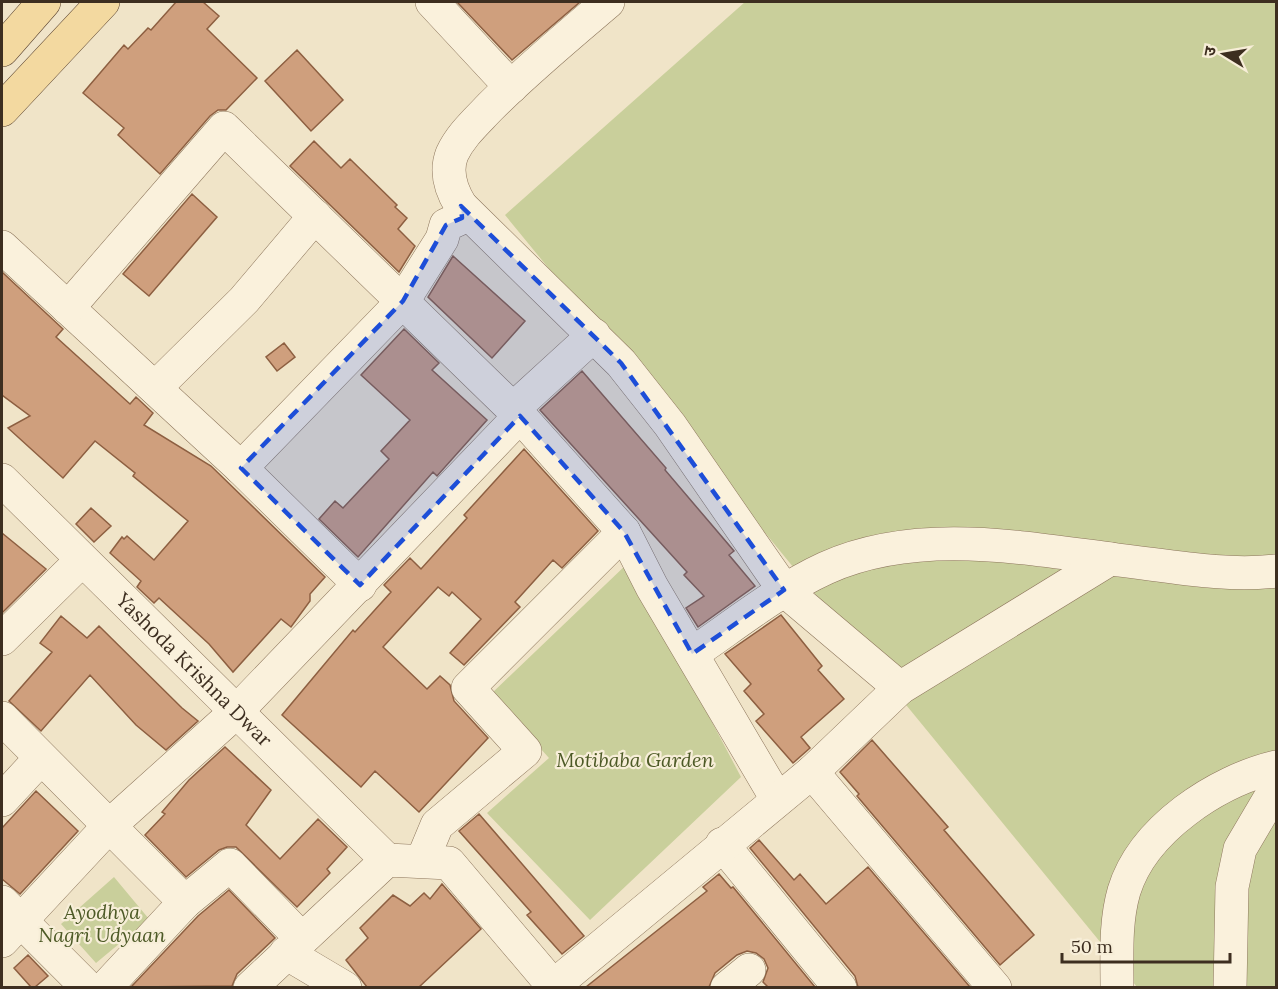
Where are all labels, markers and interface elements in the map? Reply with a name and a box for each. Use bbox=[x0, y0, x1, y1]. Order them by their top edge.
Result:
north arrow bbox=[1194, 24, 1254, 84]
text: उ bbox=[1199, 44, 1220, 58]
street label: Yashoda Krishna Dwar bbox=[111, 586, 278, 752]
park label: Motibaba Garden bbox=[556, 747, 715, 772]
park label: Ayodhya Nagri Udyaan bbox=[38, 899, 166, 947]
scale bar bbox=[1062, 926, 1230, 964]
text: 50 m bbox=[1071, 935, 1113, 958]

